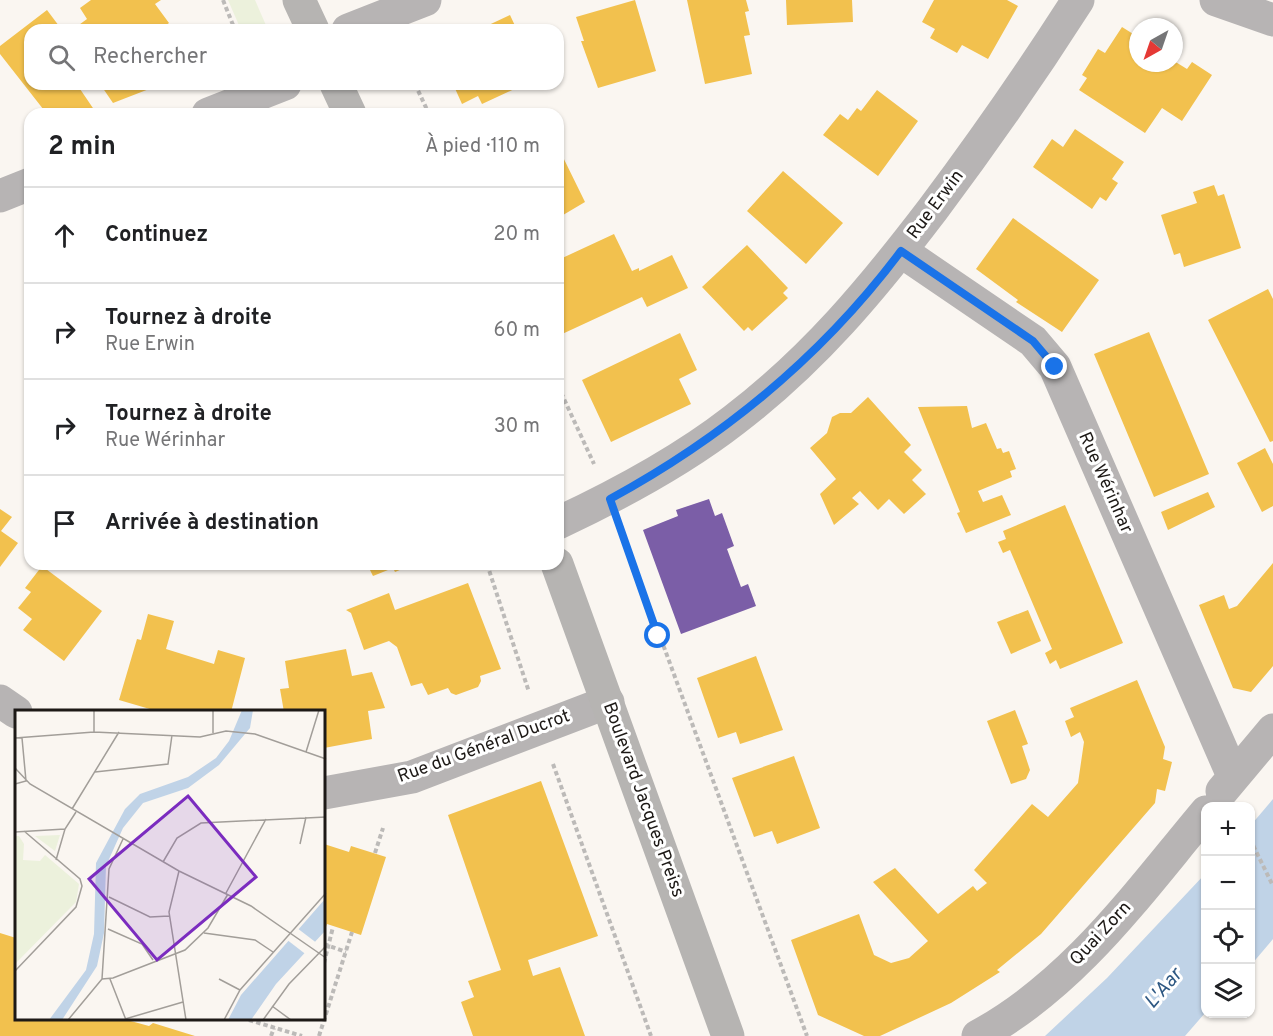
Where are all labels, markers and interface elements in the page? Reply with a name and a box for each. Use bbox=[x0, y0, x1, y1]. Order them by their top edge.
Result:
north arrow bbox=[1129, 18, 1183, 72]
search box bbox=[24, 24, 564, 90]
icon: search bbox=[45, 41, 78, 74]
text: Rechercher bbox=[93, 44, 207, 71]
text: 2 min bbox=[48, 131, 116, 164]
text: À pied · 110 m bbox=[425, 134, 540, 160]
street label: Rue Erwin bbox=[902, 166, 970, 244]
icon: ahead bbox=[48, 219, 81, 252]
text: Continuez bbox=[105, 222, 208, 249]
text: 20 m bbox=[493, 222, 540, 248]
text: Tournez à droite bbox=[105, 305, 272, 332]
icon: right bbox=[48, 315, 81, 348]
text: 60 m bbox=[494, 318, 540, 344]
text: Rue Erwin bbox=[105, 332, 195, 358]
route end bbox=[1041, 353, 1067, 379]
text: Tournez à droite bbox=[105, 401, 272, 428]
icon: right bbox=[48, 411, 81, 444]
text: 30 m bbox=[494, 414, 540, 440]
text: Rue Wérinhar bbox=[105, 428, 225, 454]
street label: Rue Wérinhar bbox=[1072, 429, 1138, 537]
icon: arrive bbox=[48, 507, 81, 540]
text: Arrivée à destination bbox=[105, 510, 319, 537]
route start bbox=[644, 622, 670, 648]
street label: Boulevard Jacques Preiss bbox=[597, 699, 689, 901]
street label: Rue du Général Ducrot bbox=[395, 705, 573, 789]
inset map bbox=[15, 710, 326, 1021]
map controls bbox=[1201, 802, 1255, 1018]
button: + bbox=[1201, 802, 1255, 856]
button: − bbox=[1201, 856, 1255, 910]
street label: Quai Zorn bbox=[1065, 897, 1137, 971]
button: locate bbox=[1201, 910, 1255, 964]
water label: L'Aar bbox=[1139, 962, 1190, 1015]
button: layers bbox=[1201, 964, 1255, 1018]

